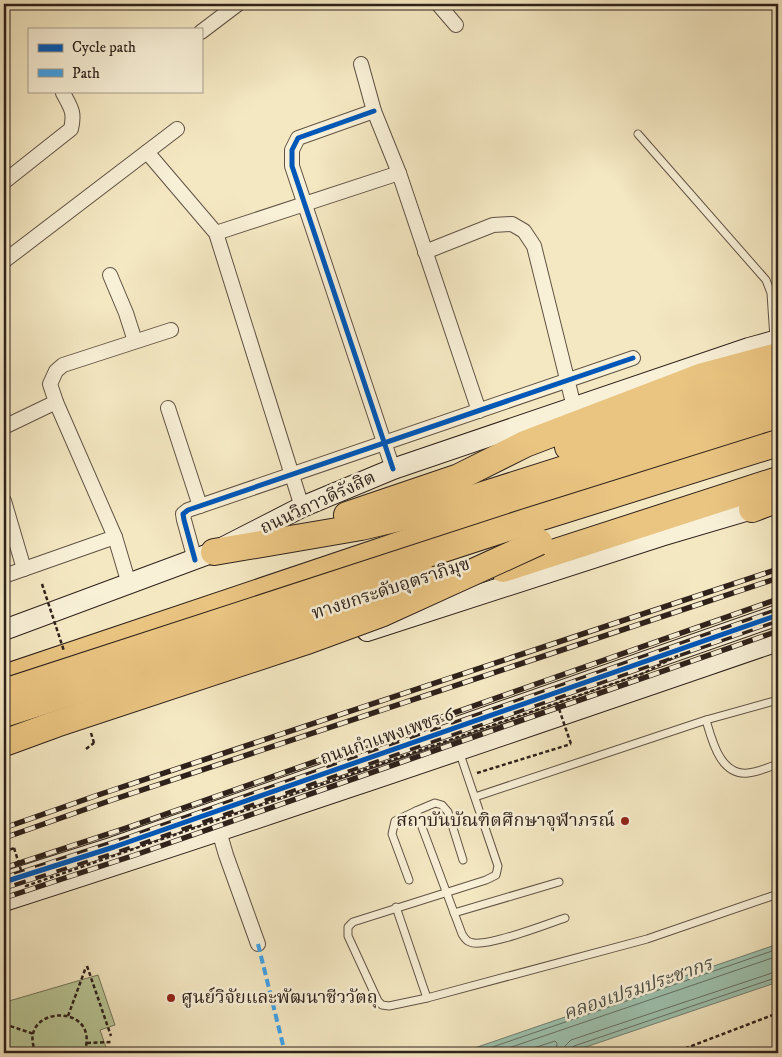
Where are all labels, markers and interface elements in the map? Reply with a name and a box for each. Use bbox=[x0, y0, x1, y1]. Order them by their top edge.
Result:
legend bbox=[28, 28, 202, 92]
text: Cycle path bbox=[72, 38, 136, 57]
text: Path bbox=[72, 64, 100, 83]
street label: ถนนวิภาวดีรังสิต bbox=[257, 467, 379, 539]
street label: ทางยกระดับอุตราภิมุข bbox=[309, 553, 473, 625]
street label: ถนนกำแพงเพชร 6 bbox=[317, 704, 457, 770]
place label: สถาบันบัณฑิตศึกษาจุฬาภรณ์ bbox=[396, 809, 615, 832]
marker: สถาบันบัณฑิตศึกษาจุฬาภรณ์ bbox=[619, 815, 631, 827]
water label: คลองเปรมประชากร bbox=[560, 952, 718, 1025]
place label: ศูนย์วิจัยและพัฒนาชีววัตถุ bbox=[181, 986, 378, 1009]
marker: ศูนย์วิจัยและพัฒนาชีววัตถุ bbox=[165, 992, 177, 1004]

